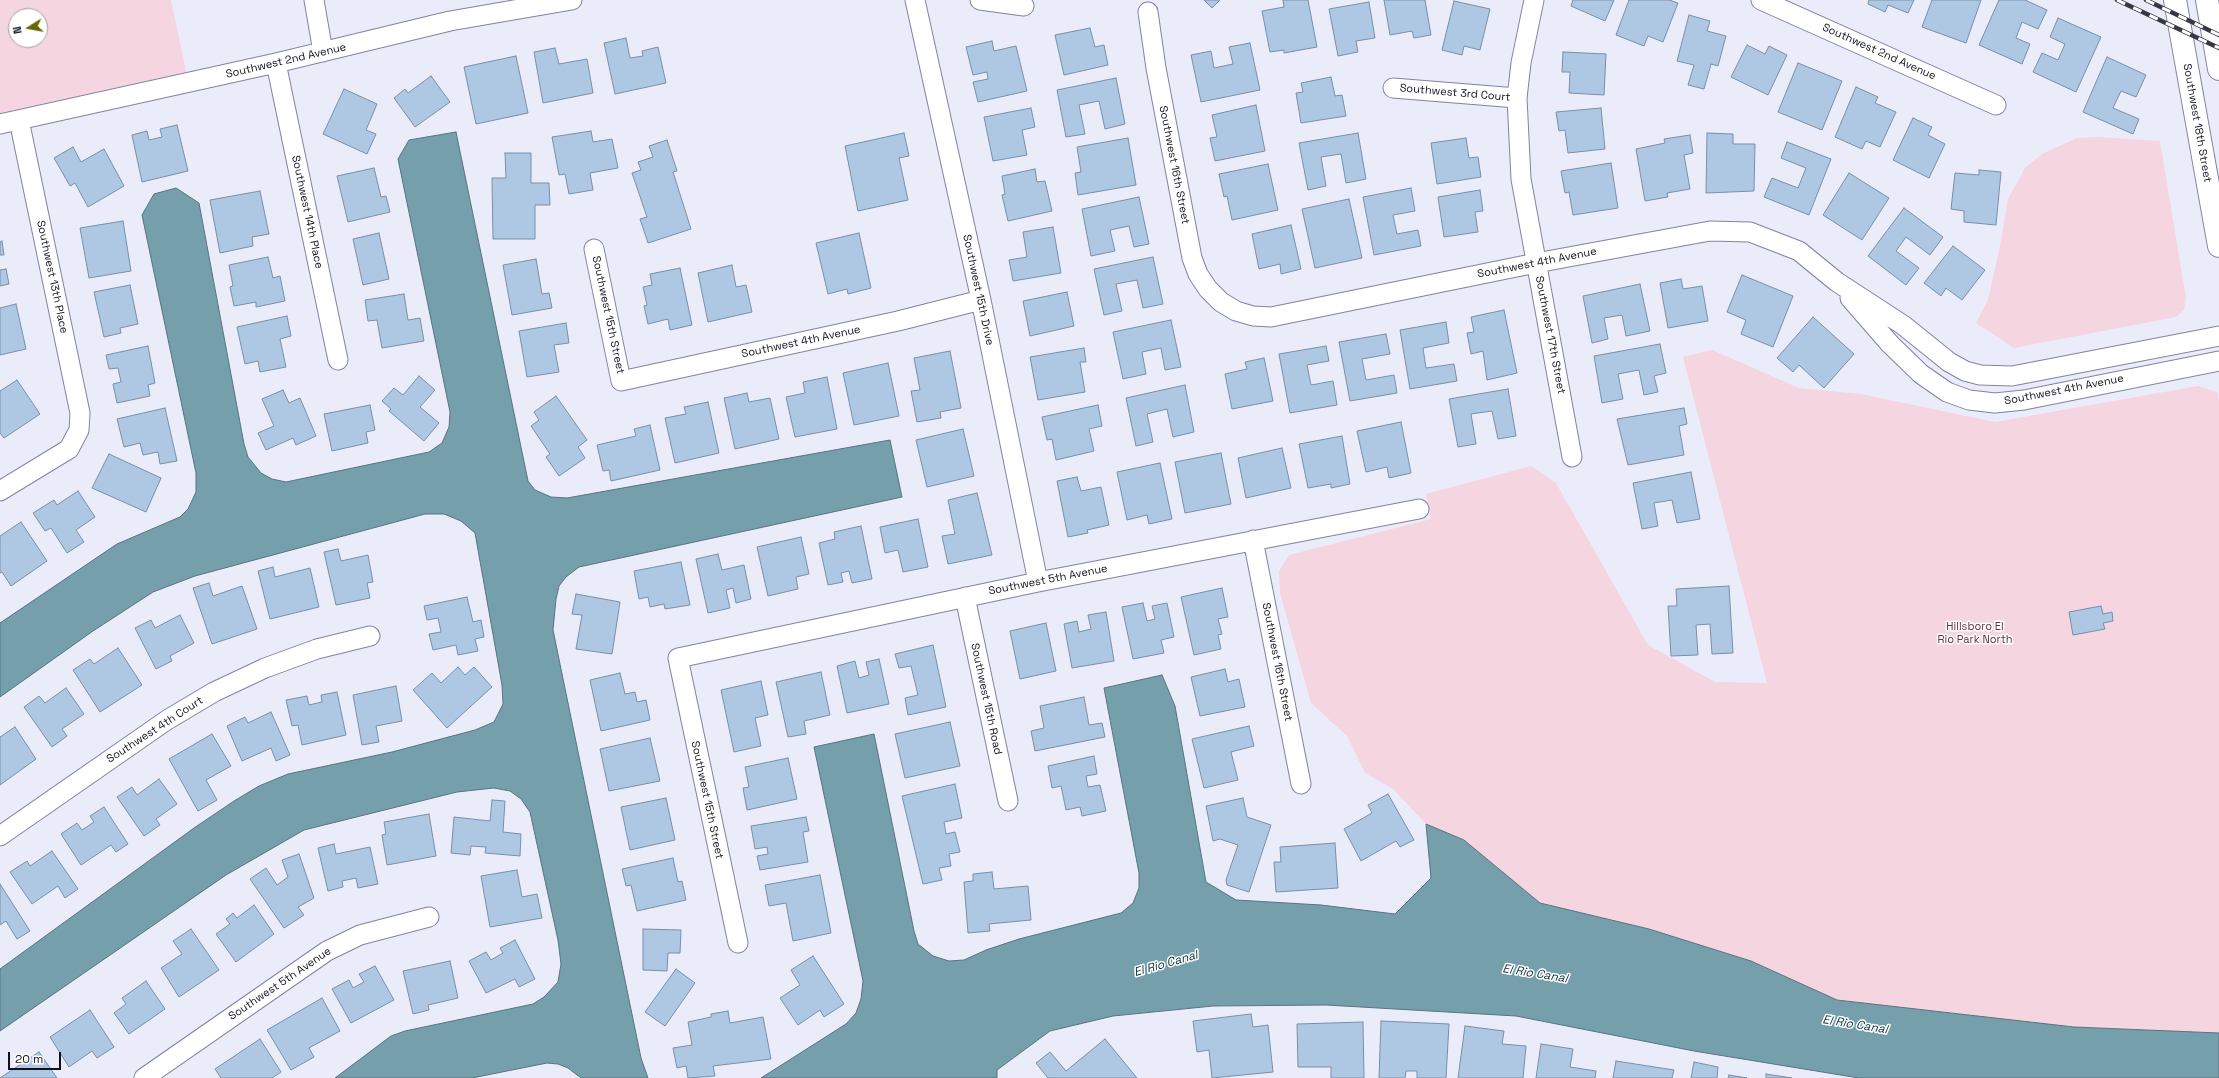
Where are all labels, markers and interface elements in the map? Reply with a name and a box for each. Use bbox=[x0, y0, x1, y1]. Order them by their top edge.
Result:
north arrow bbox=[8, 8, 48, 48]
street label: Southwest 2nd Avenue bbox=[1820, 21, 1938, 83]
text: N bbox=[10, 25, 25, 35]
street label: Southwest 2nd Avenue bbox=[225, 41, 347, 81]
street label: Southwest 18th Street bbox=[2180, 63, 2214, 183]
street label: Southwest 3rd Court bbox=[1399, 82, 1511, 104]
street label: Southwest 16th Street bbox=[1156, 105, 1192, 225]
street label: Southwest 14th Place bbox=[289, 154, 325, 270]
street label: Southwest 13th Place bbox=[34, 219, 70, 335]
street label: Southwest 15th Drive bbox=[960, 233, 996, 347]
street label: Southwest 4th Avenue bbox=[1476, 245, 1598, 281]
street label: Southwest 15th Street bbox=[589, 255, 627, 375]
street label: Southwest 17th Street bbox=[1532, 275, 1568, 395]
street label: Southwest 4th Avenue bbox=[740, 323, 862, 361]
street label: Southwest 4th Avenue bbox=[2003, 372, 2125, 408]
street label: Southwest 5th Avenue bbox=[987, 562, 1109, 598]
street label: Southwest 16th Street bbox=[1259, 602, 1295, 722]
park label: Hillsboro El Rio Park North bbox=[1937, 620, 2013, 646]
street label: Southwest 15th Road bbox=[968, 642, 1004, 756]
street label: Southwest 4th Court bbox=[104, 694, 206, 766]
street label: Southwest 15th Street bbox=[688, 740, 726, 860]
street label: Southwest 5th Avenue bbox=[226, 945, 334, 1023]
water label: El Rio Canal bbox=[1132, 948, 1200, 980]
water label: El Rio Canal bbox=[1501, 962, 1569, 986]
water label: El Rio Canal bbox=[1821, 1013, 1889, 1037]
scale bar bbox=[10, 1044, 63, 1070]
text: 20 m bbox=[15, 1051, 43, 1067]

